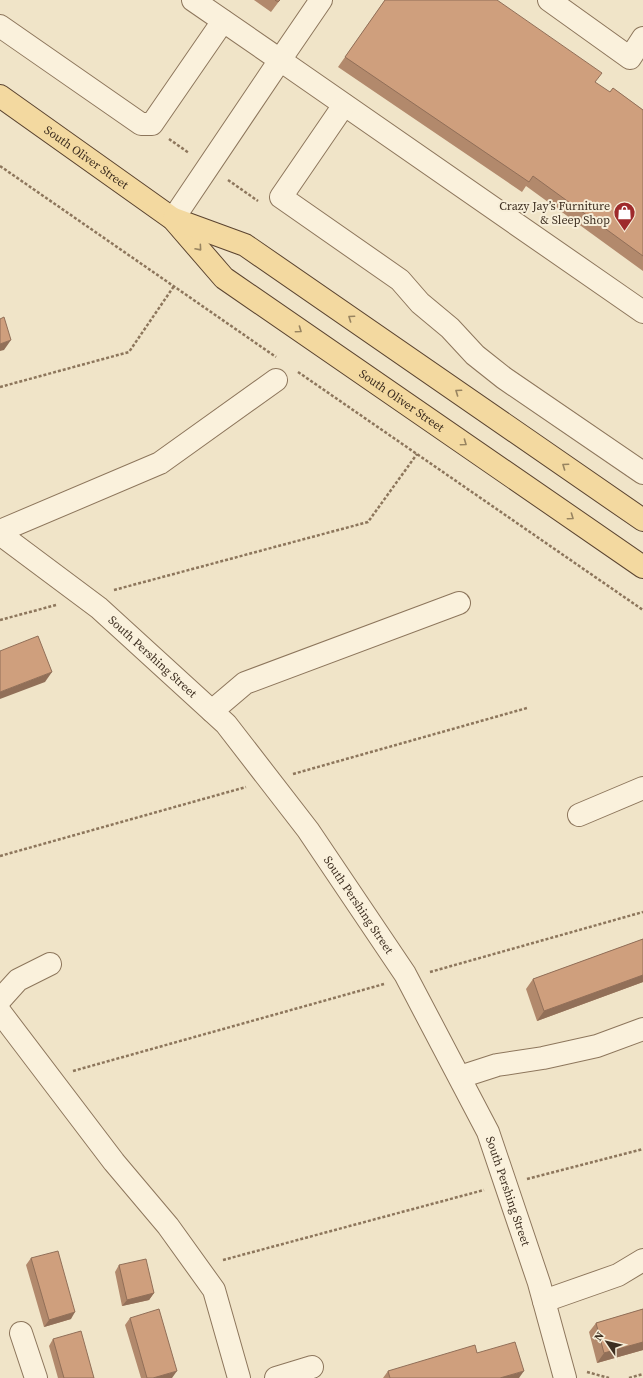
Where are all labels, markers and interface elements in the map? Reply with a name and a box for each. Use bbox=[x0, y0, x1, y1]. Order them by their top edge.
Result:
street label: South Oliver Street bbox=[41, 122, 132, 193]
place label: Crazy Jay’s Furniture & Sleep Shop bbox=[499, 198, 610, 228]
shop icon: Crazy Jay’s Furniture & Sleep Shop bbox=[612, 200, 638, 233]
one-way arrow bbox=[194, 244, 201, 251]
one-way arrow bbox=[348, 315, 355, 323]
one-way arrow bbox=[295, 325, 302, 333]
street label: South Oliver Street bbox=[356, 366, 447, 435]
one-way arrow bbox=[455, 389, 462, 397]
one-way arrow bbox=[460, 438, 467, 446]
one-way arrow bbox=[562, 463, 569, 471]
one-way arrow bbox=[567, 512, 574, 520]
street label: South Pershing Street bbox=[105, 612, 200, 701]
street label: South Pershing Street bbox=[320, 853, 397, 957]
street label: South Pershing Street bbox=[482, 1134, 534, 1248]
north arrow bbox=[587, 1322, 627, 1362]
text: N bbox=[591, 1329, 608, 1344]

